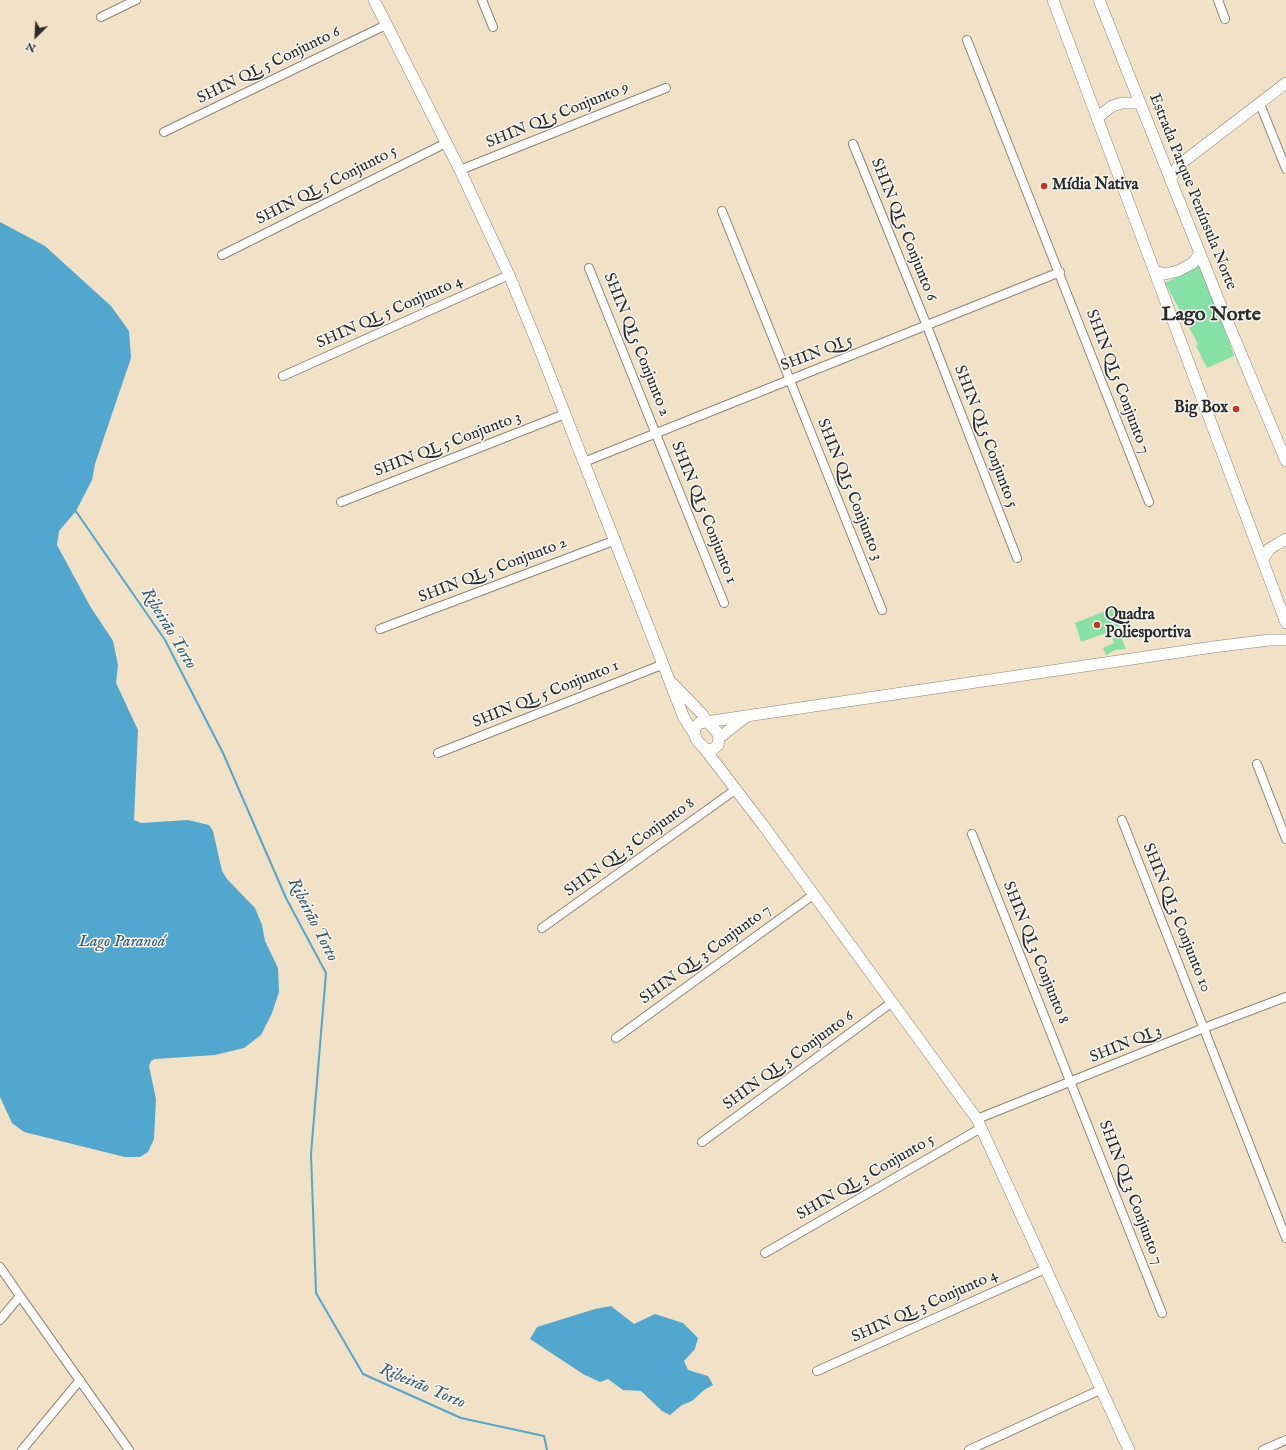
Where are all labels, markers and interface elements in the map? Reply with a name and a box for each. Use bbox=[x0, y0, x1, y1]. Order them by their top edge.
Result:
north arrow bbox=[16, 16, 56, 56]
street label: SHIN QL 5 Conjunto 6 bbox=[194, 23, 344, 109]
text: N bbox=[24, 39, 38, 55]
street label: SHIN QI 5 Conjunto 9 bbox=[484, 79, 632, 153]
street label: Estrada Parque Península Norte bbox=[1144, 91, 1240, 293]
street label: SHIN QL 5 Conjunto 5 bbox=[253, 142, 401, 230]
street label: SHIN QI 5 Conjunto 6 bbox=[866, 156, 940, 304]
place label: Mídia Nativa bbox=[1052, 176, 1138, 196]
marker: Mídia Nativa bbox=[1039, 181, 1049, 191]
street label: SHIN QI 5 Conjunto 2 bbox=[598, 271, 674, 419]
street label: SHIN QL 5 Conjunto 4 bbox=[314, 272, 466, 354]
district label: Lago Norte bbox=[1161, 304, 1261, 328]
street label: SHIN QI 5 Conjunto 7 bbox=[1081, 307, 1153, 457]
street label: SHIN QI 5 bbox=[778, 332, 856, 376]
street label: SHIN QI 5 Conjunto 5 bbox=[949, 363, 1021, 511]
place label: Big Box bbox=[1174, 399, 1228, 419]
marker: Big Box bbox=[1231, 404, 1241, 414]
street label: SHIN QL 5 Conjunto 3 bbox=[372, 408, 524, 482]
street label: SHIN QI 5 Conjunto 3 bbox=[812, 416, 886, 564]
street label: SHIN QI 5 Conjunto 1 bbox=[666, 439, 740, 587]
street label: SHIN QL 5 Conjunto 2 bbox=[416, 534, 570, 608]
water label: Ribeirão Torto bbox=[136, 585, 200, 673]
place label: Quadra Poliesportiva bbox=[1105, 606, 1191, 644]
marker: Quadra Poliesportiva bbox=[1092, 620, 1102, 630]
street label: SHIN QL 5 Conjunto 1 bbox=[470, 657, 622, 733]
street label: SHIN QL 3 Conjunto 8 bbox=[561, 794, 699, 902]
street label: SHIN QI 3 Conjunto 10 bbox=[1137, 841, 1215, 995]
water label: Ribeirão Torto bbox=[282, 875, 342, 965]
street label: SHIN QI 3 Conjunto 8 bbox=[998, 879, 1072, 1027]
street label: SHIN QL 3 Conjunto 7 bbox=[637, 901, 775, 1009]
water label: Lago Paranoá bbox=[79, 933, 165, 953]
street label: SHIN QL 3 Conjunto 6 bbox=[720, 1007, 858, 1115]
street label: SHIN QI 3 bbox=[1087, 1022, 1165, 1068]
street label: SHIN QI 3 Conjunto 7 bbox=[1094, 1118, 1166, 1268]
street label: SHIN QL 3 Conjunto 5 bbox=[794, 1131, 938, 1225]
street label: SHIN QL 3 Conjunto 4 bbox=[849, 1266, 1001, 1348]
water label: Ribeirão Torto bbox=[376, 1360, 468, 1414]

